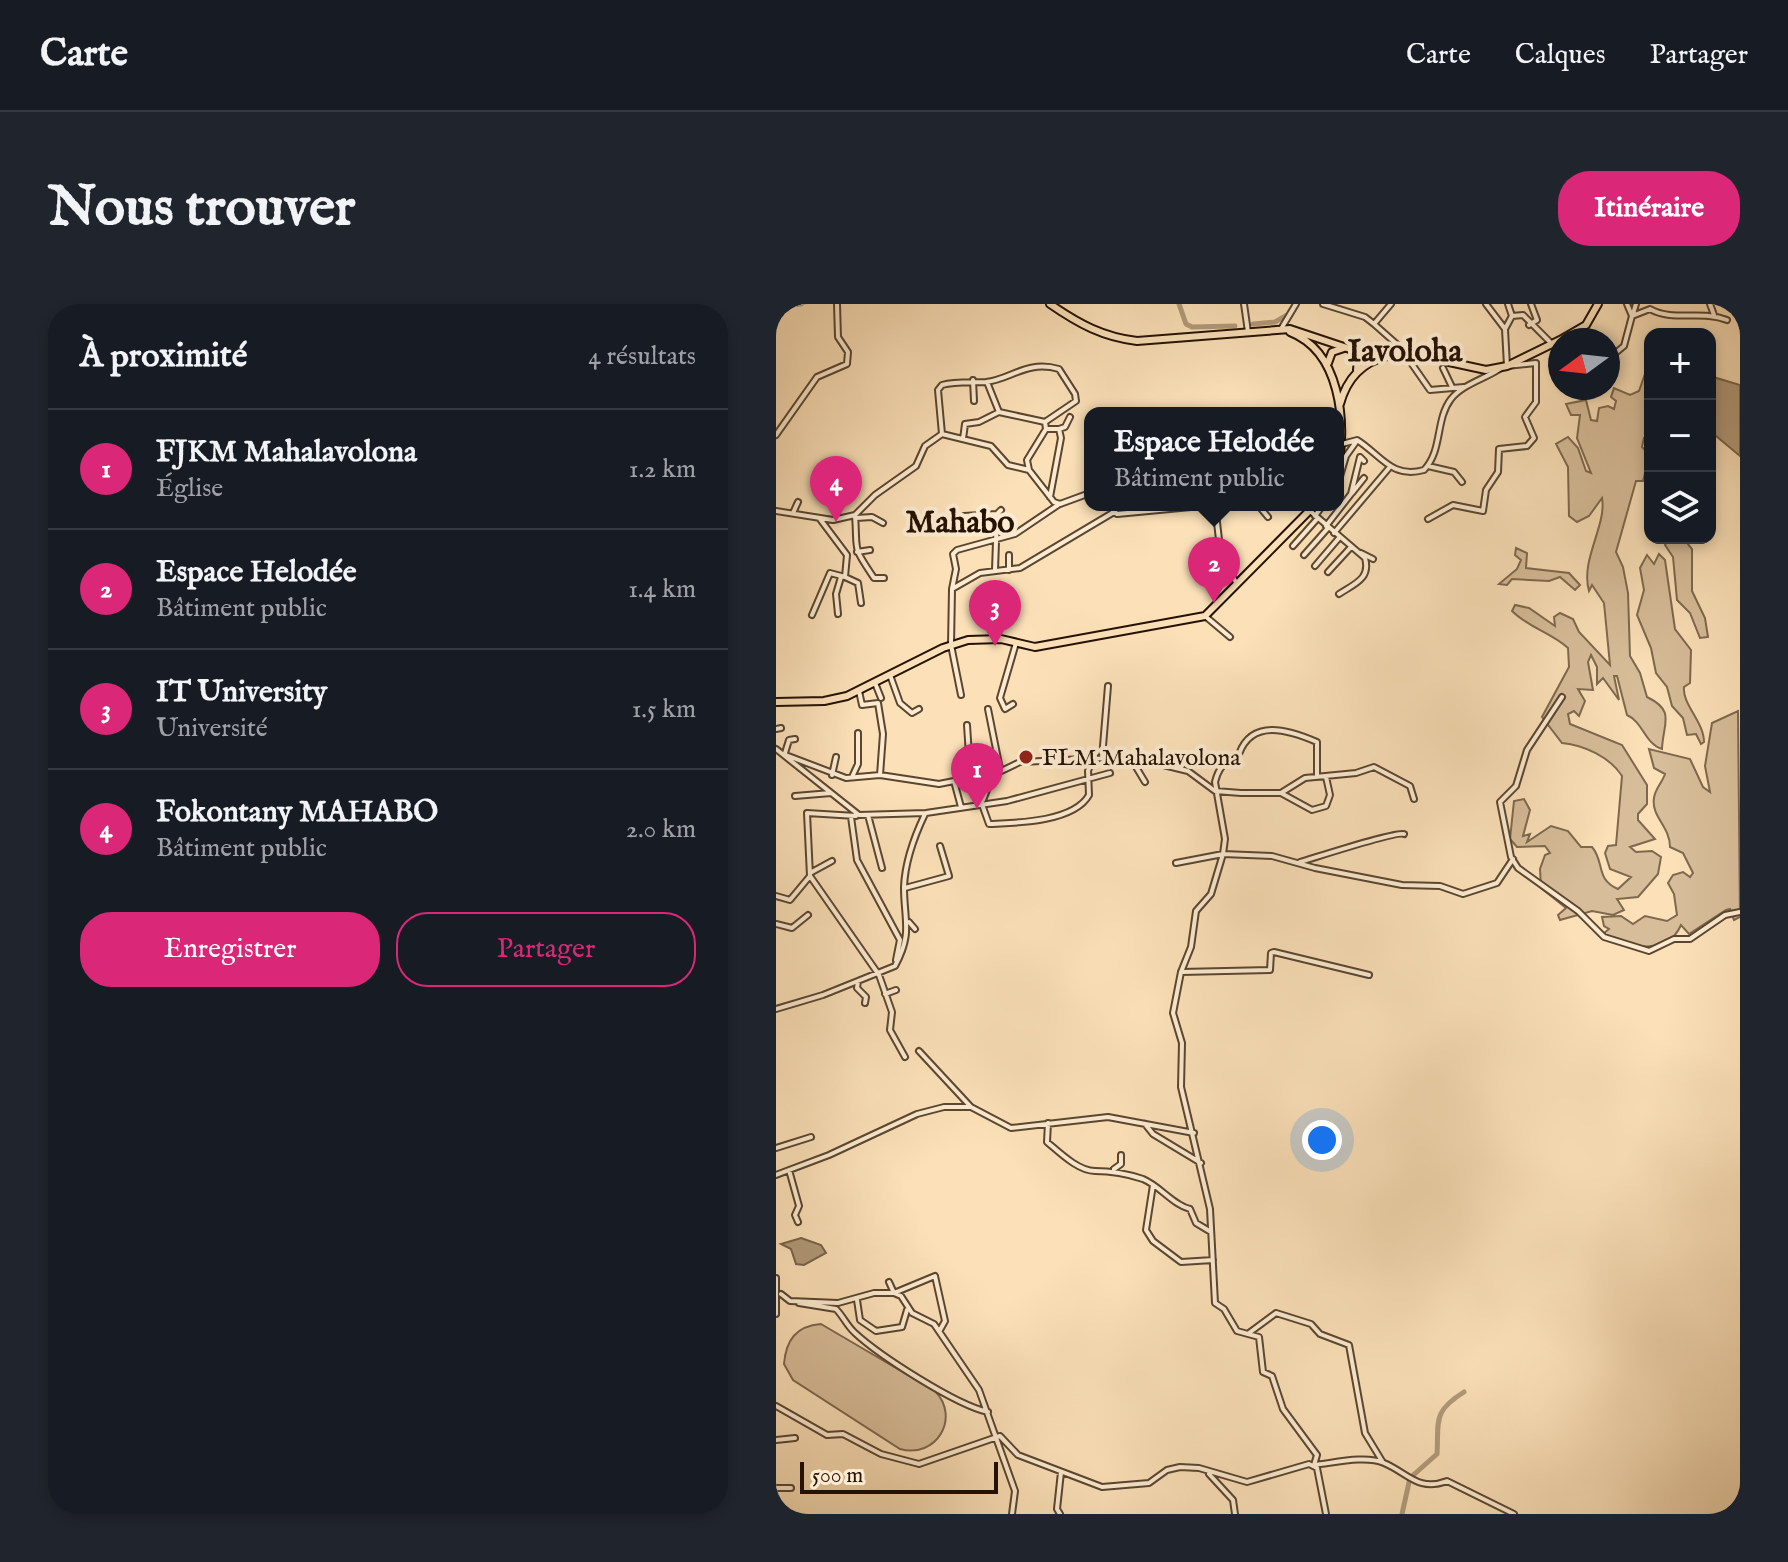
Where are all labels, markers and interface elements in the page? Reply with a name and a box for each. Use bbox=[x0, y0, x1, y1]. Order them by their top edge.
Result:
text: Carte bbox=[40, 31, 128, 79]
text: Carte bbox=[1406, 38, 1471, 73]
text: Calques bbox=[1515, 38, 1606, 73]
text: Partager bbox=[1650, 38, 1748, 73]
button: Itinéraire bbox=[1558, 171, 1740, 246]
text: Nous trouver bbox=[48, 173, 355, 244]
north arrow bbox=[1548, 328, 1620, 400]
map controls bbox=[1644, 328, 1716, 544]
button: + bbox=[1644, 328, 1716, 400]
district label: Iavoloha bbox=[1348, 332, 1464, 373]
text: À proximité bbox=[80, 335, 247, 378]
text: 4 résultats bbox=[588, 340, 696, 373]
button: − bbox=[1644, 400, 1716, 472]
popup bbox=[1084, 407, 1344, 511]
text: Espace Helodée bbox=[1114, 424, 1314, 462]
text: FJKM Mahalavolona bbox=[156, 434, 417, 472]
text: 1 bbox=[101, 453, 111, 486]
text: 1.2 km bbox=[629, 453, 696, 486]
pin: 4 bbox=[810, 456, 862, 522]
text: Bâtiment public bbox=[1114, 462, 1285, 495]
text: Église bbox=[156, 472, 223, 505]
button: layers bbox=[1644, 472, 1716, 544]
district label: Mahabo bbox=[905, 503, 1015, 544]
pin: 2 bbox=[1188, 537, 1240, 603]
text: Espace Helodée bbox=[156, 554, 357, 592]
text: 2 bbox=[100, 573, 112, 606]
text: 1.4 km bbox=[628, 573, 696, 606]
pin: 3 bbox=[969, 580, 1021, 646]
text: Bâtiment public bbox=[156, 592, 327, 625]
text: IT University bbox=[156, 674, 327, 712]
text: 3 bbox=[101, 693, 111, 726]
text: 1.5 km bbox=[632, 693, 696, 726]
text: Université bbox=[156, 712, 268, 745]
pin: 1 bbox=[951, 743, 1003, 809]
place label: FLM Mahalavolona bbox=[1042, 743, 1241, 774]
marker: FLM Mahalavolona bbox=[1017, 748, 1035, 766]
text: Fokontany MAHABO bbox=[156, 794, 438, 832]
text: 4 bbox=[100, 813, 112, 846]
text: 2.0 km bbox=[626, 813, 696, 846]
text: Bâtiment public bbox=[156, 832, 327, 865]
button: Enregistrer bbox=[80, 912, 380, 987]
button: Partager bbox=[396, 912, 696, 987]
your location bbox=[1302, 1120, 1342, 1160]
scale bar bbox=[800, 1458, 998, 1494]
text: 500 m bbox=[812, 1462, 863, 1490]

